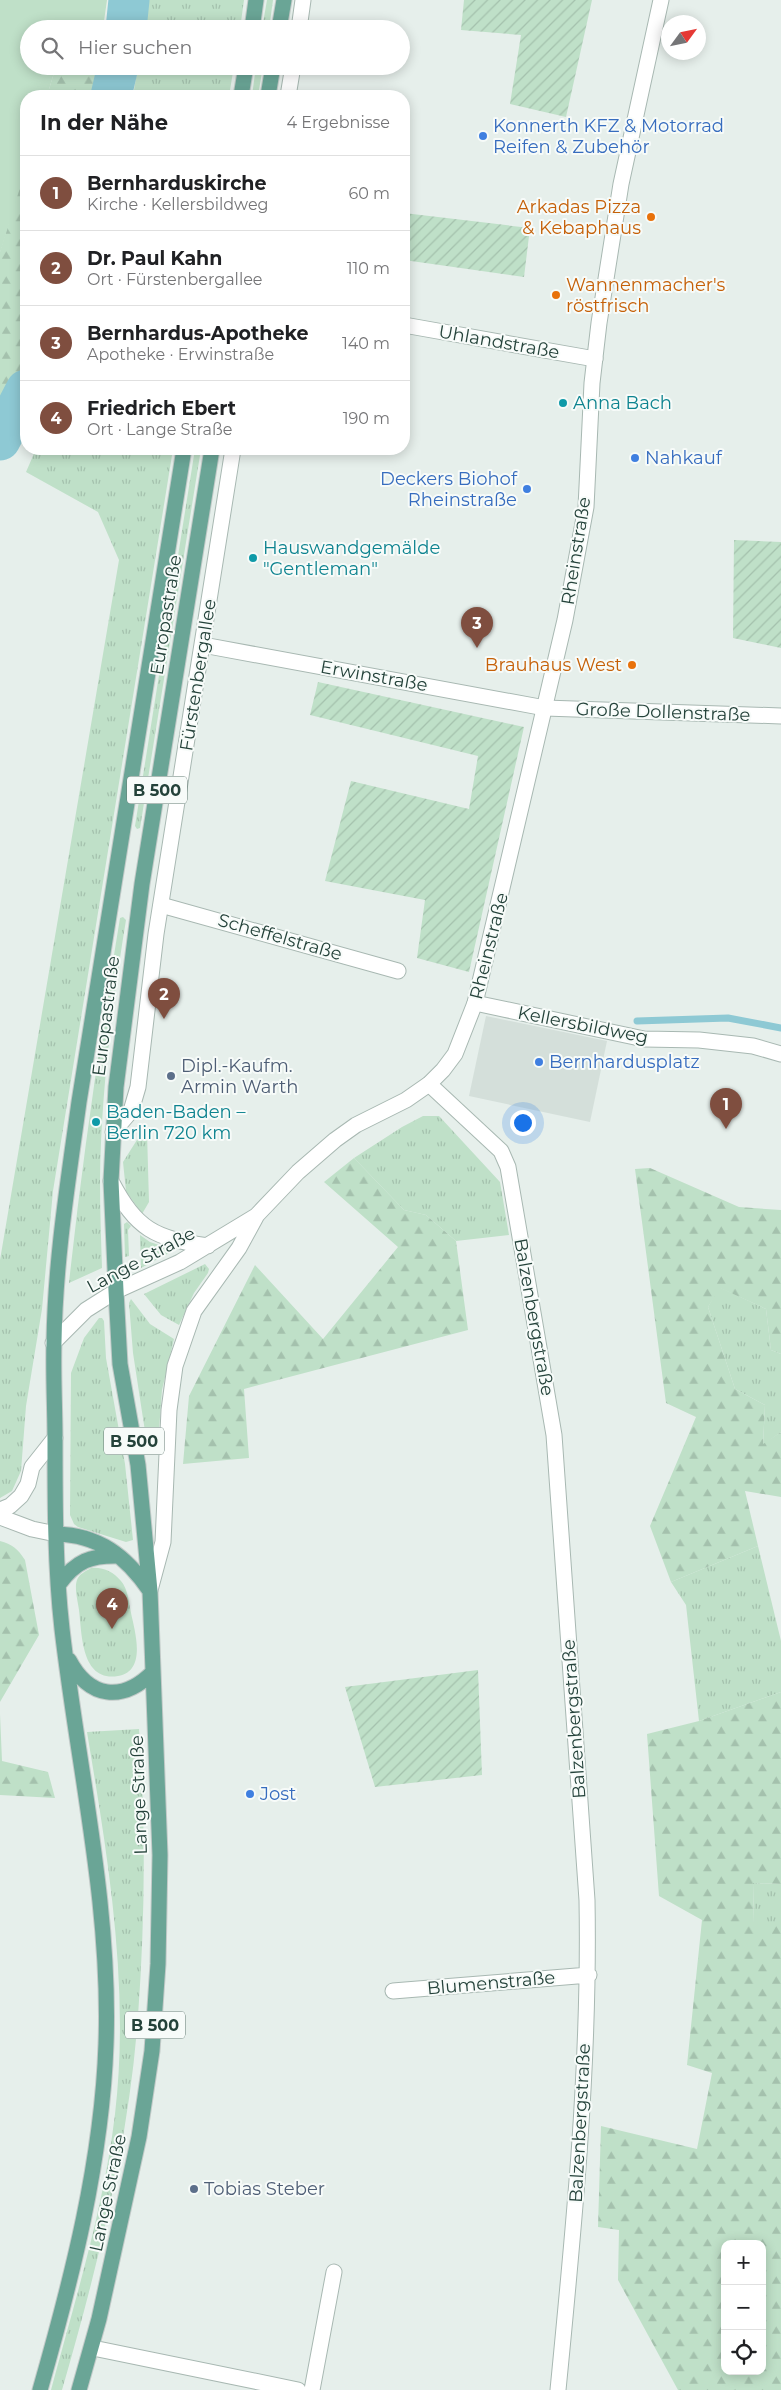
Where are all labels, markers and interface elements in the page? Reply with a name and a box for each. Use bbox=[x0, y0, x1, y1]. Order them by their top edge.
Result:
north arrow bbox=[661, 15, 706, 60]
search box bbox=[20, 20, 410, 75]
icon: search bbox=[38, 34, 66, 62]
text: Hier suchen bbox=[78, 36, 192, 59]
text: In der Nähe bbox=[40, 110, 168, 135]
text: 4 Ergebnisse bbox=[286, 113, 390, 132]
place label: Konnerth KFZ & Motorrad Reifen & Zubehör bbox=[493, 115, 724, 158]
marker: Konnerth KFZ & Motorrad Reifen & Zubehör bbox=[477, 130, 489, 142]
text: Bernharduskirche bbox=[87, 172, 266, 195]
text: 1 bbox=[53, 184, 59, 203]
text: 60 m bbox=[348, 184, 390, 203]
text: Kirche · Kellersbildweg bbox=[87, 195, 269, 214]
place label: Arkadas Pizza & Kebaphaus bbox=[517, 196, 641, 239]
marker: Arkadas Pizza & Kebaphaus bbox=[645, 211, 657, 223]
text: Dr. Paul Kahn bbox=[87, 247, 222, 270]
text: 2 bbox=[51, 259, 61, 278]
text: 110 m bbox=[347, 259, 390, 278]
text: Ort · Fürstenbergallee bbox=[87, 270, 263, 289]
place label: Wannenmacher's röstfrisch bbox=[566, 274, 726, 317]
marker: Wannenmacher's röstfrisch bbox=[550, 289, 562, 301]
street label: Uhlandstraße bbox=[437, 321, 561, 363]
text: Bernhardus-Apotheke bbox=[87, 322, 308, 345]
text: 3 bbox=[51, 334, 61, 353]
text: 140 m bbox=[342, 334, 390, 353]
text: Apotheke · Erwinstraße bbox=[87, 345, 274, 364]
place label: Anna Bach bbox=[573, 392, 672, 414]
text: Friedrich Ebert bbox=[87, 397, 236, 420]
marker: Anna Bach bbox=[557, 397, 569, 409]
text: 4 bbox=[50, 409, 62, 428]
text: 190 m bbox=[343, 409, 390, 428]
text: Ort · Lange Straße bbox=[87, 420, 232, 439]
place label: Nahkauf bbox=[645, 447, 723, 469]
marker: Nahkauf bbox=[629, 452, 641, 464]
place label: Deckers Biohof Rheinstraße bbox=[380, 468, 518, 511]
marker: Deckers Biohof Rheinstraße bbox=[521, 483, 533, 495]
street label: Rheinstraße bbox=[557, 495, 595, 607]
place label: Hauswandgemälde "Gentleman" bbox=[263, 537, 440, 580]
marker: Hauswandgemälde "Gentleman" bbox=[247, 552, 259, 564]
street label: Europastraße bbox=[146, 553, 186, 677]
street label: Fürstenbergallee bbox=[175, 597, 221, 753]
pin: 3 bbox=[461, 607, 493, 648]
place label: Brauhaus West bbox=[485, 654, 622, 676]
street label: Erwinstraße bbox=[319, 656, 429, 696]
marker: Brauhaus West bbox=[626, 659, 638, 671]
street label: Große Dollenstraße bbox=[575, 698, 751, 726]
road number: B 500 bbox=[127, 776, 187, 804]
street label: Rheinstraße bbox=[465, 890, 513, 1002]
street label: Scheffelstraße bbox=[215, 909, 345, 965]
street label: Europastraße bbox=[88, 954, 124, 1077]
pin: 2 bbox=[148, 978, 180, 1019]
street label: Kellersbildweg bbox=[516, 1002, 650, 1048]
place label: Bernhardusplatz bbox=[549, 1051, 700, 1073]
place label: Dipl.-Kaufm. Armin Warth bbox=[181, 1055, 298, 1098]
marker: Bernhardusplatz bbox=[533, 1056, 545, 1068]
marker: Dipl.-Kaufm. Armin Warth bbox=[165, 1070, 177, 1082]
pin: 1 bbox=[710, 1088, 742, 1129]
place label: Baden-Baden – Berlin 720 km bbox=[106, 1101, 245, 1144]
your location bbox=[510, 1110, 536, 1136]
marker: Baden-Baden – Berlin 720 km bbox=[90, 1116, 102, 1128]
street label: Lange Straße bbox=[83, 1222, 199, 1298]
street label: Balzenbergstraße bbox=[509, 1236, 559, 1398]
road number: B 500 bbox=[104, 1428, 164, 1454]
pin: 4 bbox=[96, 1588, 128, 1629]
street label: Balzenbergstraße bbox=[557, 1639, 591, 1799]
street label: Lange Straße bbox=[126, 1735, 152, 1855]
place label: Jost bbox=[259, 1783, 296, 1805]
marker: Jost bbox=[244, 1788, 256, 1800]
street label: Blumenstraße bbox=[426, 1966, 556, 2000]
road number: B 500 bbox=[125, 2012, 185, 2038]
street label: Balzenbergstraße bbox=[565, 2043, 595, 2203]
street label: Lange Straße bbox=[85, 2132, 131, 2254]
place label: Tobias Steber bbox=[204, 2178, 325, 2200]
marker: Tobias Steber bbox=[188, 2183, 200, 2195]
map controls bbox=[721, 2240, 766, 2375]
button: + bbox=[721, 2240, 766, 2285]
button: − bbox=[721, 2285, 766, 2330]
button: locate bbox=[721, 2330, 766, 2375]

